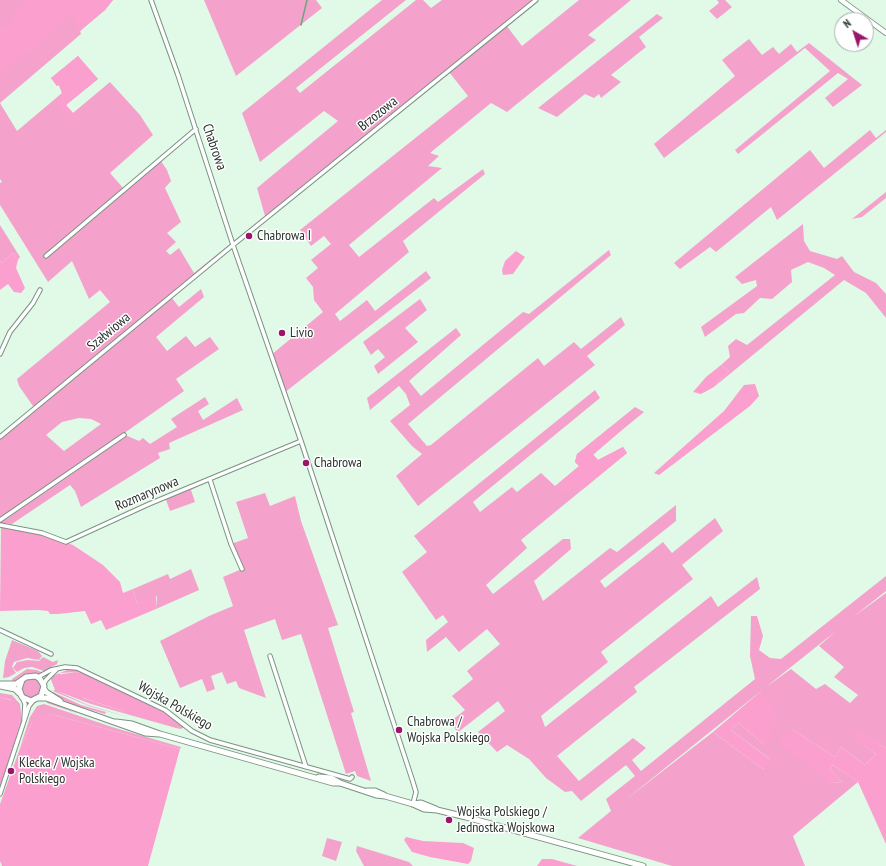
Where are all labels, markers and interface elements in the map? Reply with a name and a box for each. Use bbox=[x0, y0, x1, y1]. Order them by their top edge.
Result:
north arrow bbox=[834, 12, 874, 52]
text: N bbox=[840, 16, 854, 31]
street label: Brzozowa bbox=[355, 93, 401, 135]
street label: Chabrowa bbox=[198, 122, 230, 172]
place label: Chabrowa I bbox=[257, 228, 311, 244]
marker: Chabrowa I bbox=[244, 231, 254, 241]
street label: Szałwiowa bbox=[84, 309, 134, 355]
place label: Livio bbox=[290, 325, 313, 341]
marker: Livio bbox=[277, 328, 287, 338]
place label: Chabrowa bbox=[314, 455, 362, 471]
marker: Chabrowa bbox=[301, 458, 311, 468]
street label: Rozmarynowa bbox=[113, 473, 181, 515]
street label: Wojska Polskiego bbox=[135, 678, 215, 734]
place label: Chabrowa / Wojska Polskiego bbox=[407, 714, 490, 746]
marker: Chabrowa / Wojska Polskiego bbox=[394, 725, 404, 735]
place label: Klecka / Wojska Polskiego bbox=[19, 755, 95, 788]
marker: Klecka / Wojska Polskiego bbox=[6, 766, 16, 776]
place label: Wojska Polskiego / Jednostka Wojskowa bbox=[457, 804, 555, 836]
marker: Wojska Polskiego / Jednostka Wojskowa bbox=[444, 815, 454, 825]

